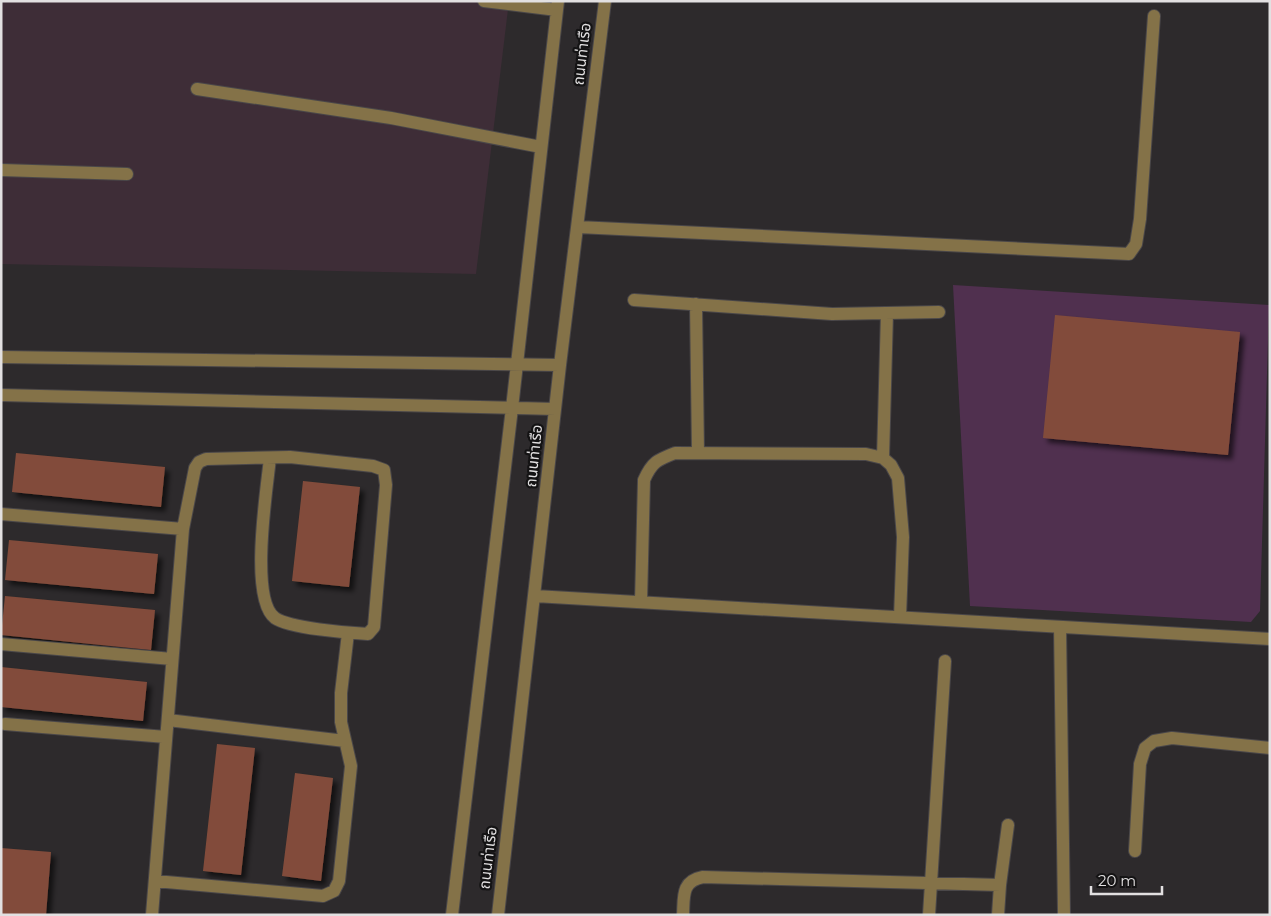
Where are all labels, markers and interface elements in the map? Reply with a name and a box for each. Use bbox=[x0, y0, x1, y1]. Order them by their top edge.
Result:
street label: ถนนท่าเรือ bbox=[568, 22, 595, 86]
street label: ถนนท่าเรือ bbox=[521, 424, 546, 488]
street label: ถนนท่าเรือ bbox=[474, 826, 501, 890]
scale bar bbox=[1091, 864, 1162, 896]
text: 20 m bbox=[1098, 871, 1136, 890]

